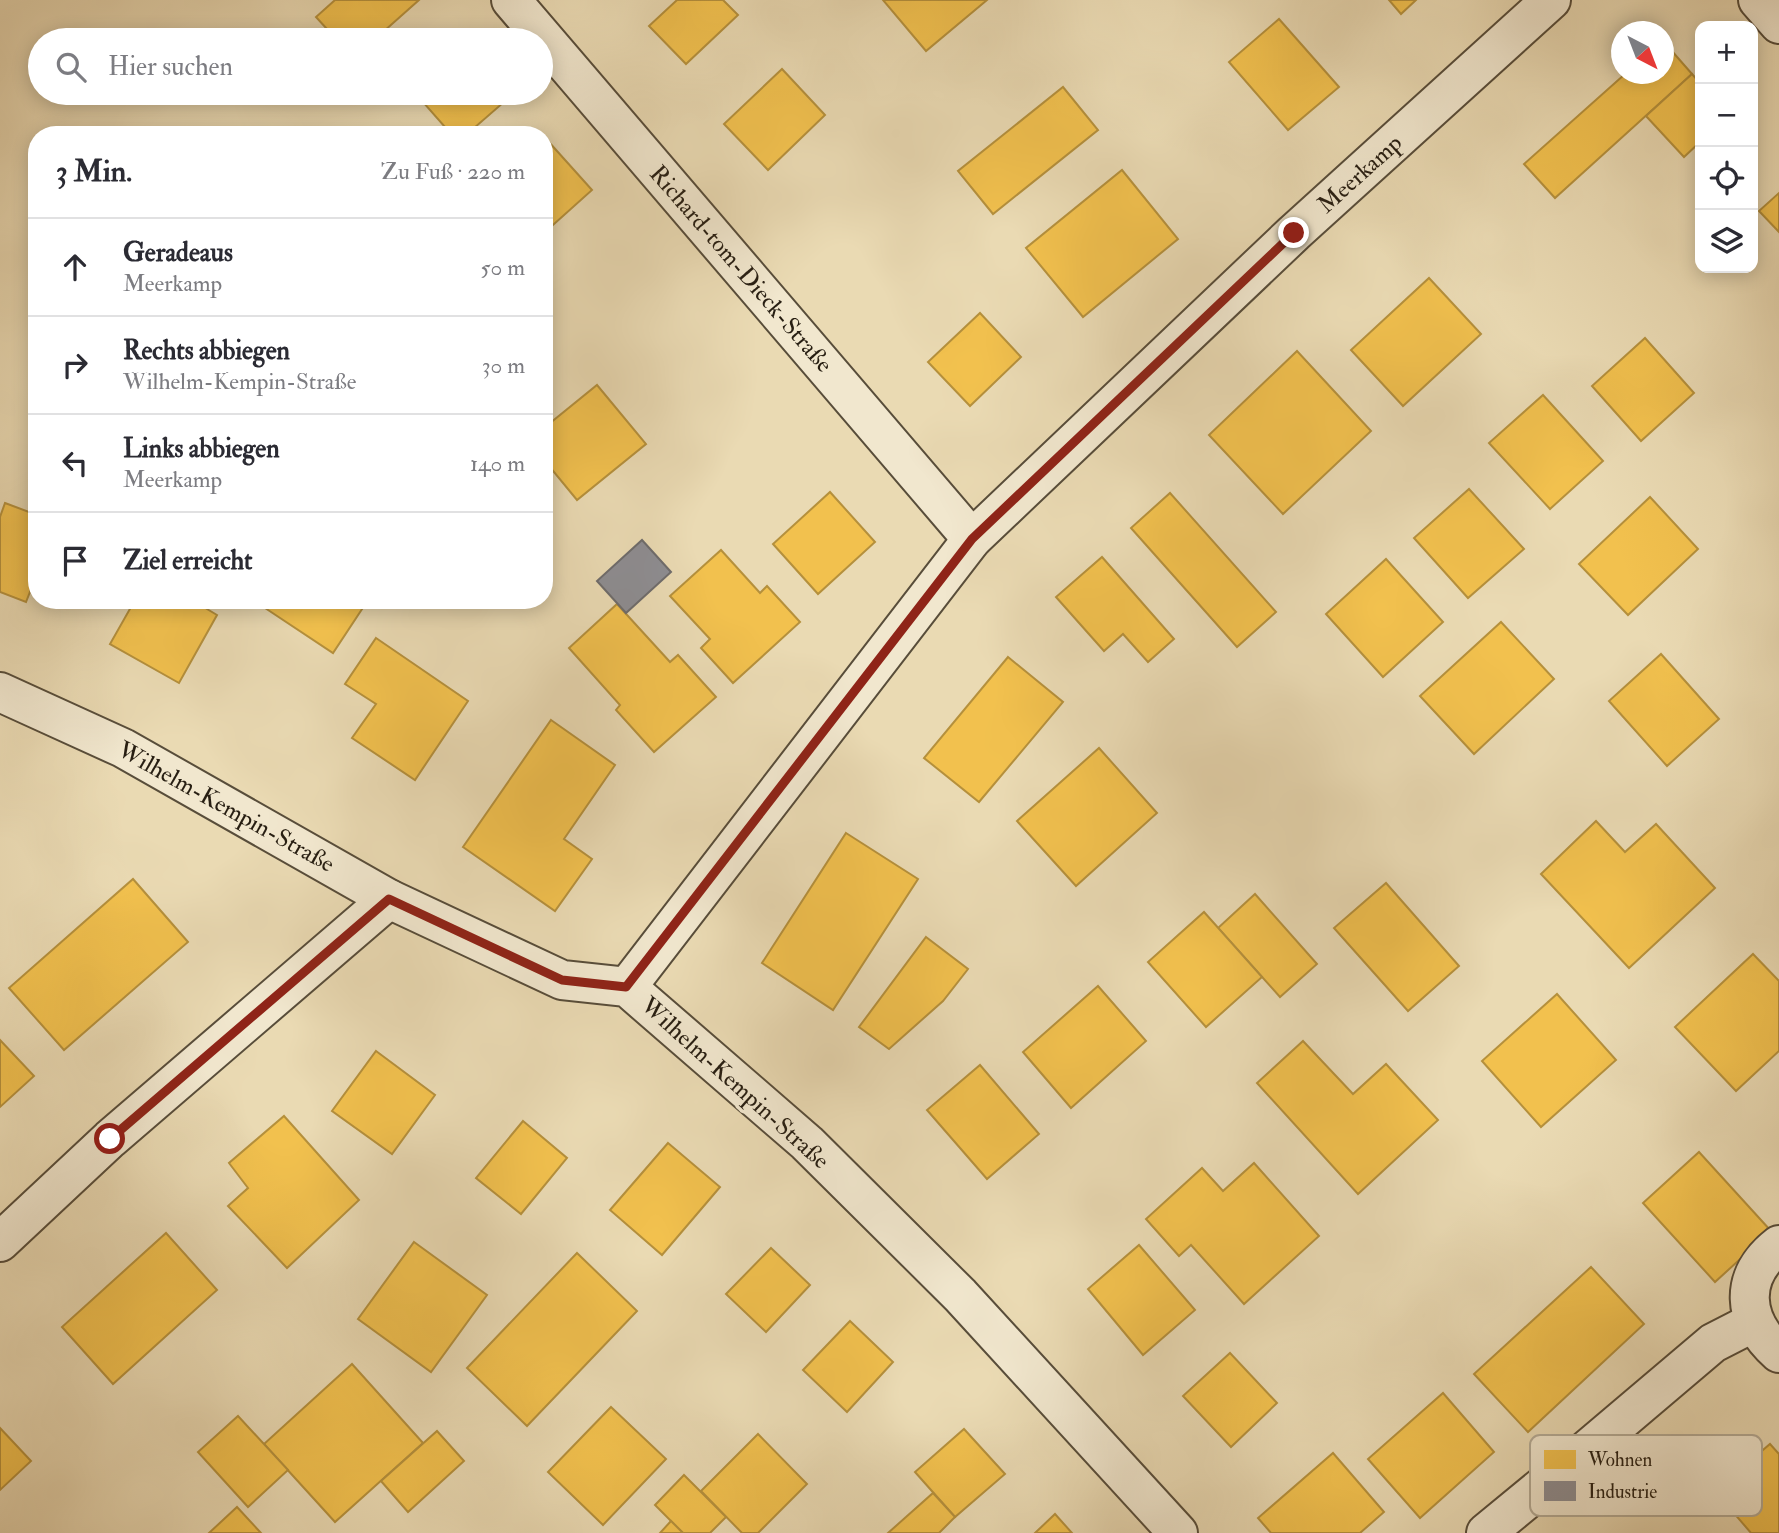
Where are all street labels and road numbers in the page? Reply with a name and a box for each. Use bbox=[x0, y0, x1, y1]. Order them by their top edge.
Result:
street label: Meerkamp bbox=[1311, 128, 1409, 220]
street label: Richard-tom-Dieck-Straße bbox=[643, 159, 839, 379]
street label: Wilhelm-Kempin-Straße bbox=[111, 734, 340, 880]
street label: Wilhelm-Kempin-Straße bbox=[633, 989, 836, 1176]

